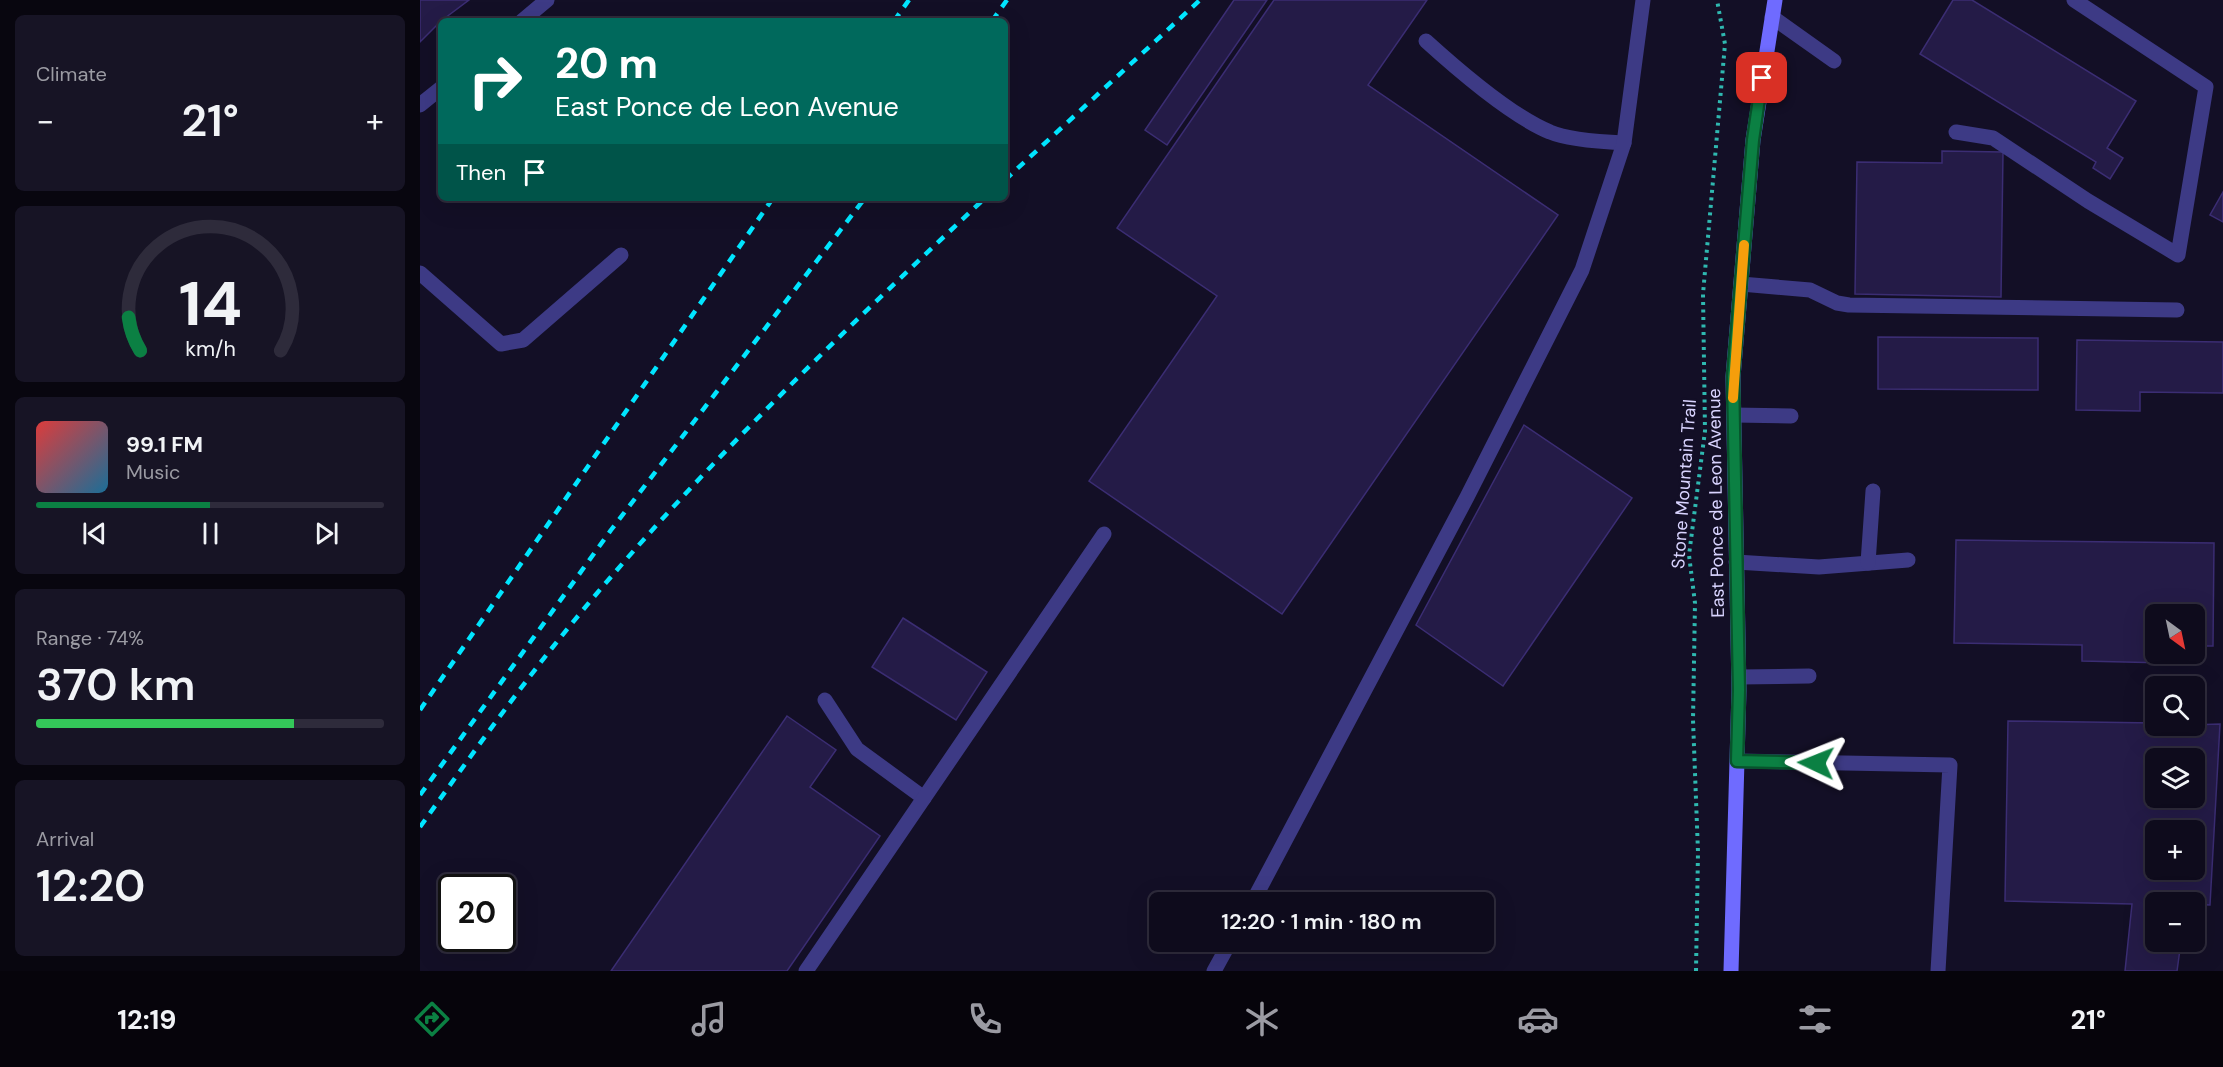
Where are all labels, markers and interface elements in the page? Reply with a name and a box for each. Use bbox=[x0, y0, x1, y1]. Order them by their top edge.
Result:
text: 20 m bbox=[555, 36, 658, 91]
icon: right bbox=[456, 42, 534, 120]
pin bbox=[1736, 52, 1787, 103]
text: Climate bbox=[36, 61, 107, 87]
icon: arrive bbox=[1745, 61, 1778, 94]
text: East Ponce de Leon Avenue bbox=[555, 89, 899, 124]
text: 21° bbox=[181, 91, 239, 150]
text: − bbox=[36, 99, 54, 142]
text: + bbox=[366, 99, 384, 142]
icon: arrive bbox=[518, 156, 551, 189]
text: Then bbox=[456, 158, 506, 187]
text: 14 bbox=[178, 263, 242, 344]
text: km/h bbox=[185, 336, 235, 364]
street label: East Ponce de Leon Avenue bbox=[1702, 388, 1730, 618]
street label: Stone Mountain Trail bbox=[1666, 398, 1702, 570]
text: 99.1 FM bbox=[126, 430, 203, 459]
text: Music bbox=[126, 459, 181, 485]
icon: previous bbox=[78, 517, 111, 550]
icon: pause bbox=[194, 517, 227, 550]
icon: next bbox=[310, 517, 343, 550]
north arrow bbox=[2145, 604, 2205, 664]
map controls bbox=[2145, 604, 2205, 952]
text: Range · 74% bbox=[36, 625, 144, 651]
text: 370 km bbox=[36, 655, 195, 714]
button: search bbox=[2145, 676, 2205, 736]
position arrow bbox=[1784, 731, 1848, 795]
button: layers bbox=[2145, 748, 2205, 808]
button: + bbox=[2145, 820, 2205, 880]
text: Arrival bbox=[36, 826, 94, 852]
text: 12:20 bbox=[36, 856, 146, 915]
speed limit sign: 20 bbox=[438, 874, 516, 952]
button: − bbox=[2145, 892, 2205, 952]
text: 12:20 · 1 min · 180 m bbox=[1221, 907, 1422, 936]
icon: directions bbox=[411, 998, 453, 1040]
icon: music bbox=[688, 998, 730, 1040]
icon: phone bbox=[964, 998, 1006, 1040]
icon: climate bbox=[1241, 998, 1283, 1040]
icon: car bbox=[1517, 998, 1559, 1040]
icon: filters bbox=[1794, 998, 1836, 1040]
text: 12:19 bbox=[117, 1002, 177, 1037]
text: 21° bbox=[2070, 1002, 2106, 1037]

